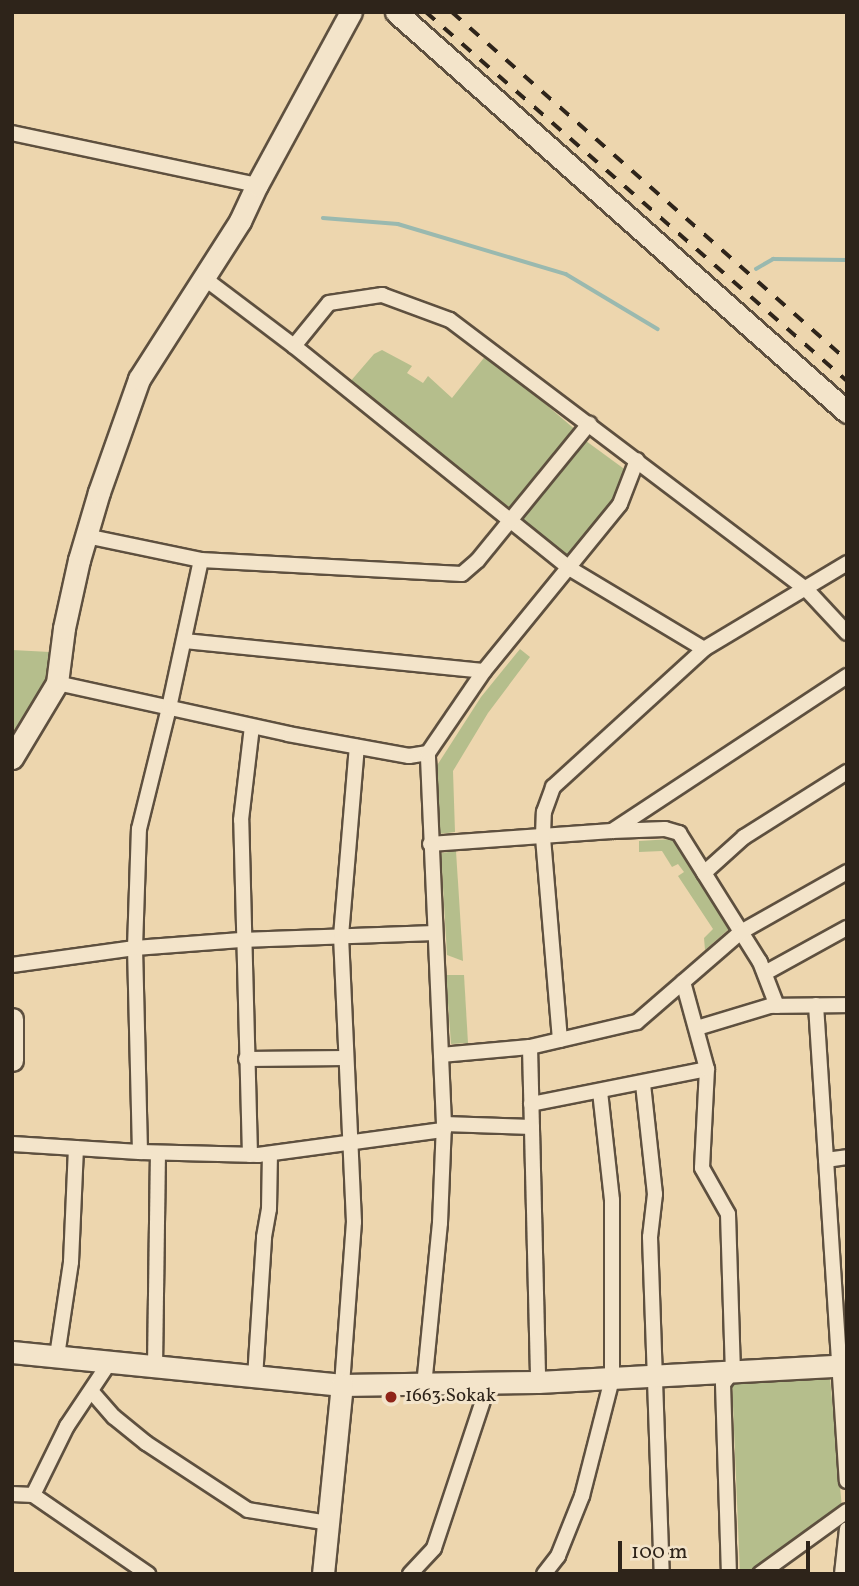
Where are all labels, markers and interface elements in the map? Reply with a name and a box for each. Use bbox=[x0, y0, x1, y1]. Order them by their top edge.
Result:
place label: 1663.Sokak bbox=[405, 1386, 496, 1408]
marker: 1663.Sokak bbox=[383, 1389, 399, 1405]
scale bar bbox=[621, 1526, 814, 1570]
text: 100 m bbox=[631, 1538, 688, 1567]

